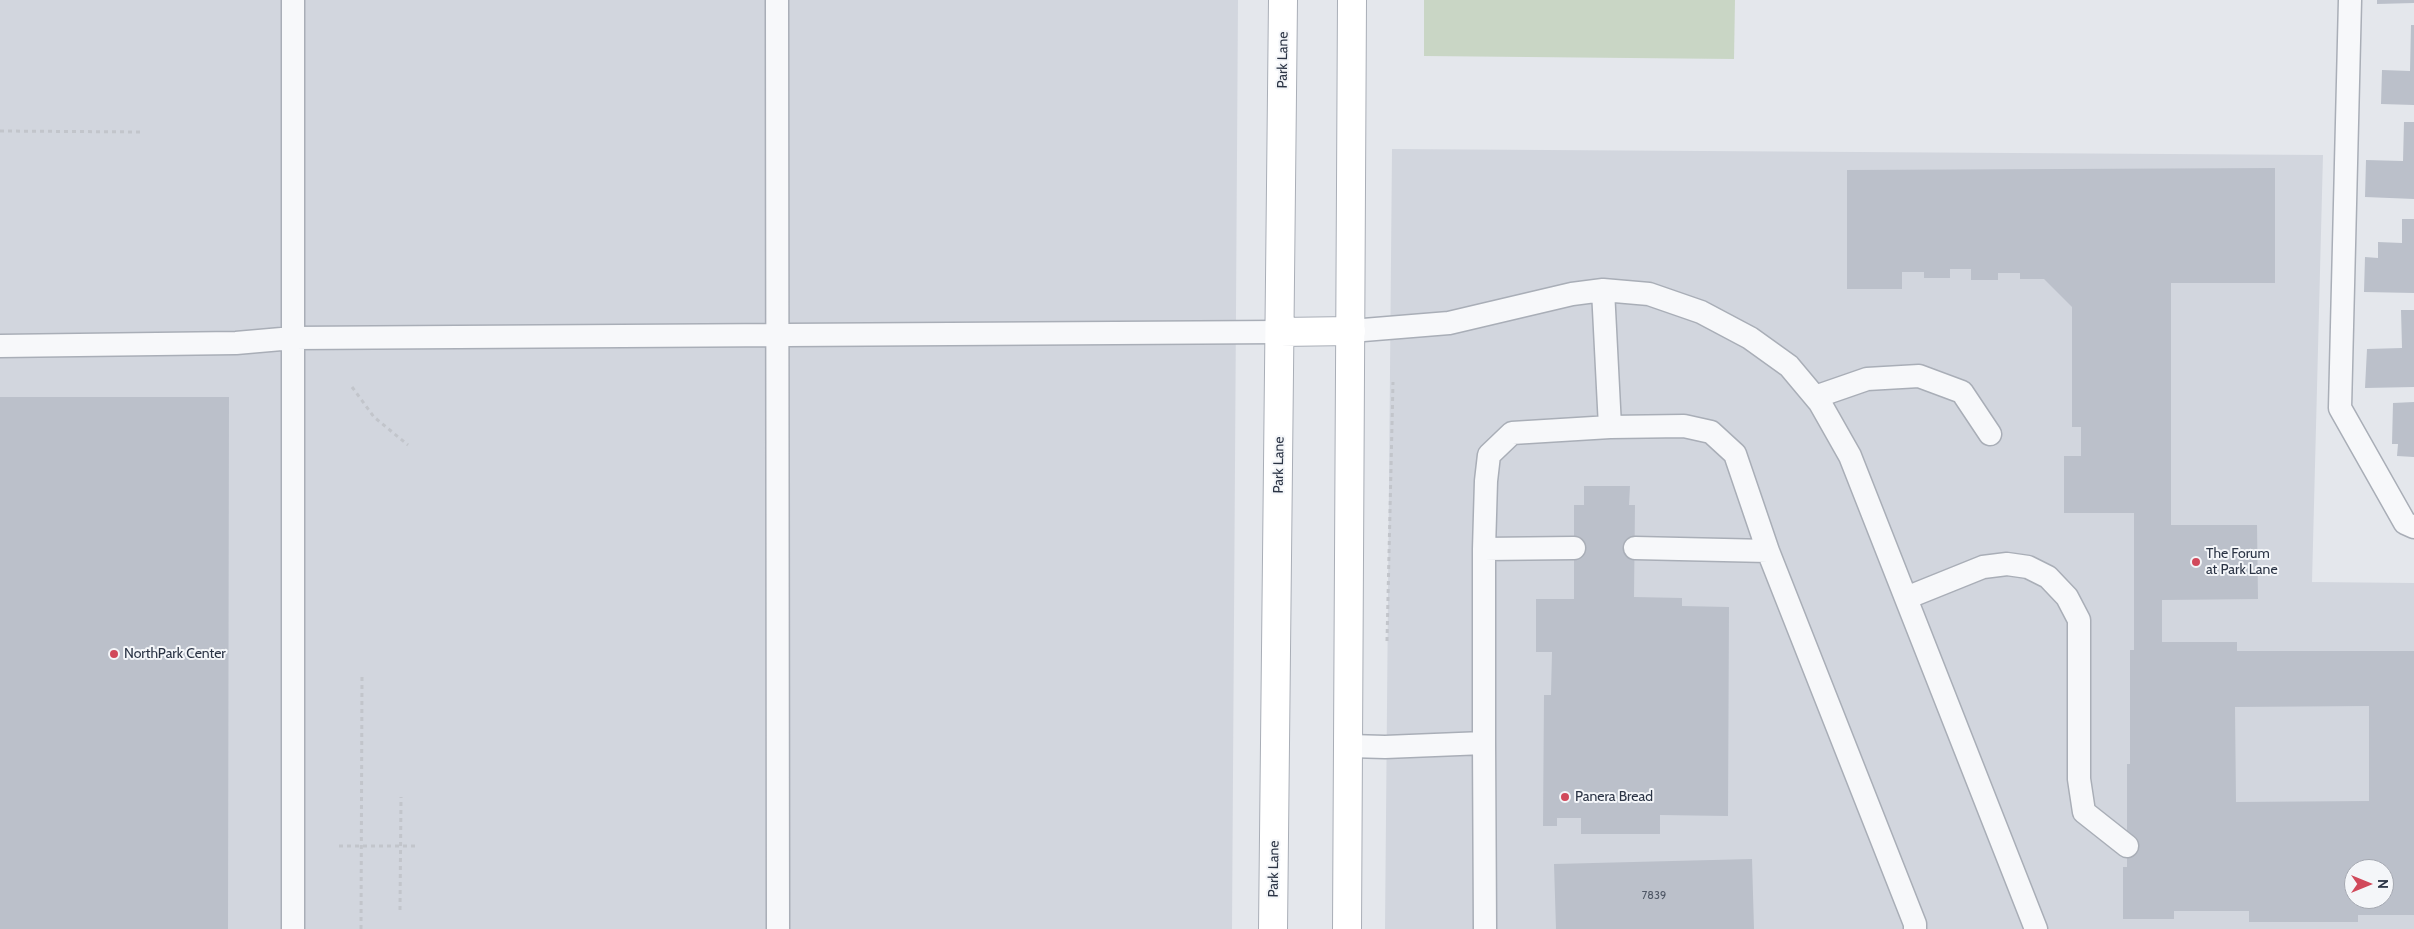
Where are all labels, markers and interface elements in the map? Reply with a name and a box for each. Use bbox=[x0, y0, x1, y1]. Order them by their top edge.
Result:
street label: Park Lane bbox=[1274, 31, 1292, 89]
street label: Park Lane bbox=[1270, 436, 1288, 494]
place label: The Forum at Park Lane bbox=[2206, 546, 2278, 578]
marker: The Forum at Park Lane bbox=[2190, 556, 2202, 568]
place label: NorthPark Center bbox=[124, 646, 226, 662]
marker: NorthPark Center bbox=[108, 648, 120, 660]
place label: Panera Bread bbox=[1575, 789, 1653, 805]
marker: Panera Bread bbox=[1559, 791, 1571, 803]
street label: Park Lane bbox=[1265, 840, 1283, 898]
north arrow bbox=[2344, 859, 2394, 909]
text: N bbox=[2374, 879, 2392, 889]
house number: 7839 bbox=[1642, 889, 1666, 903]

